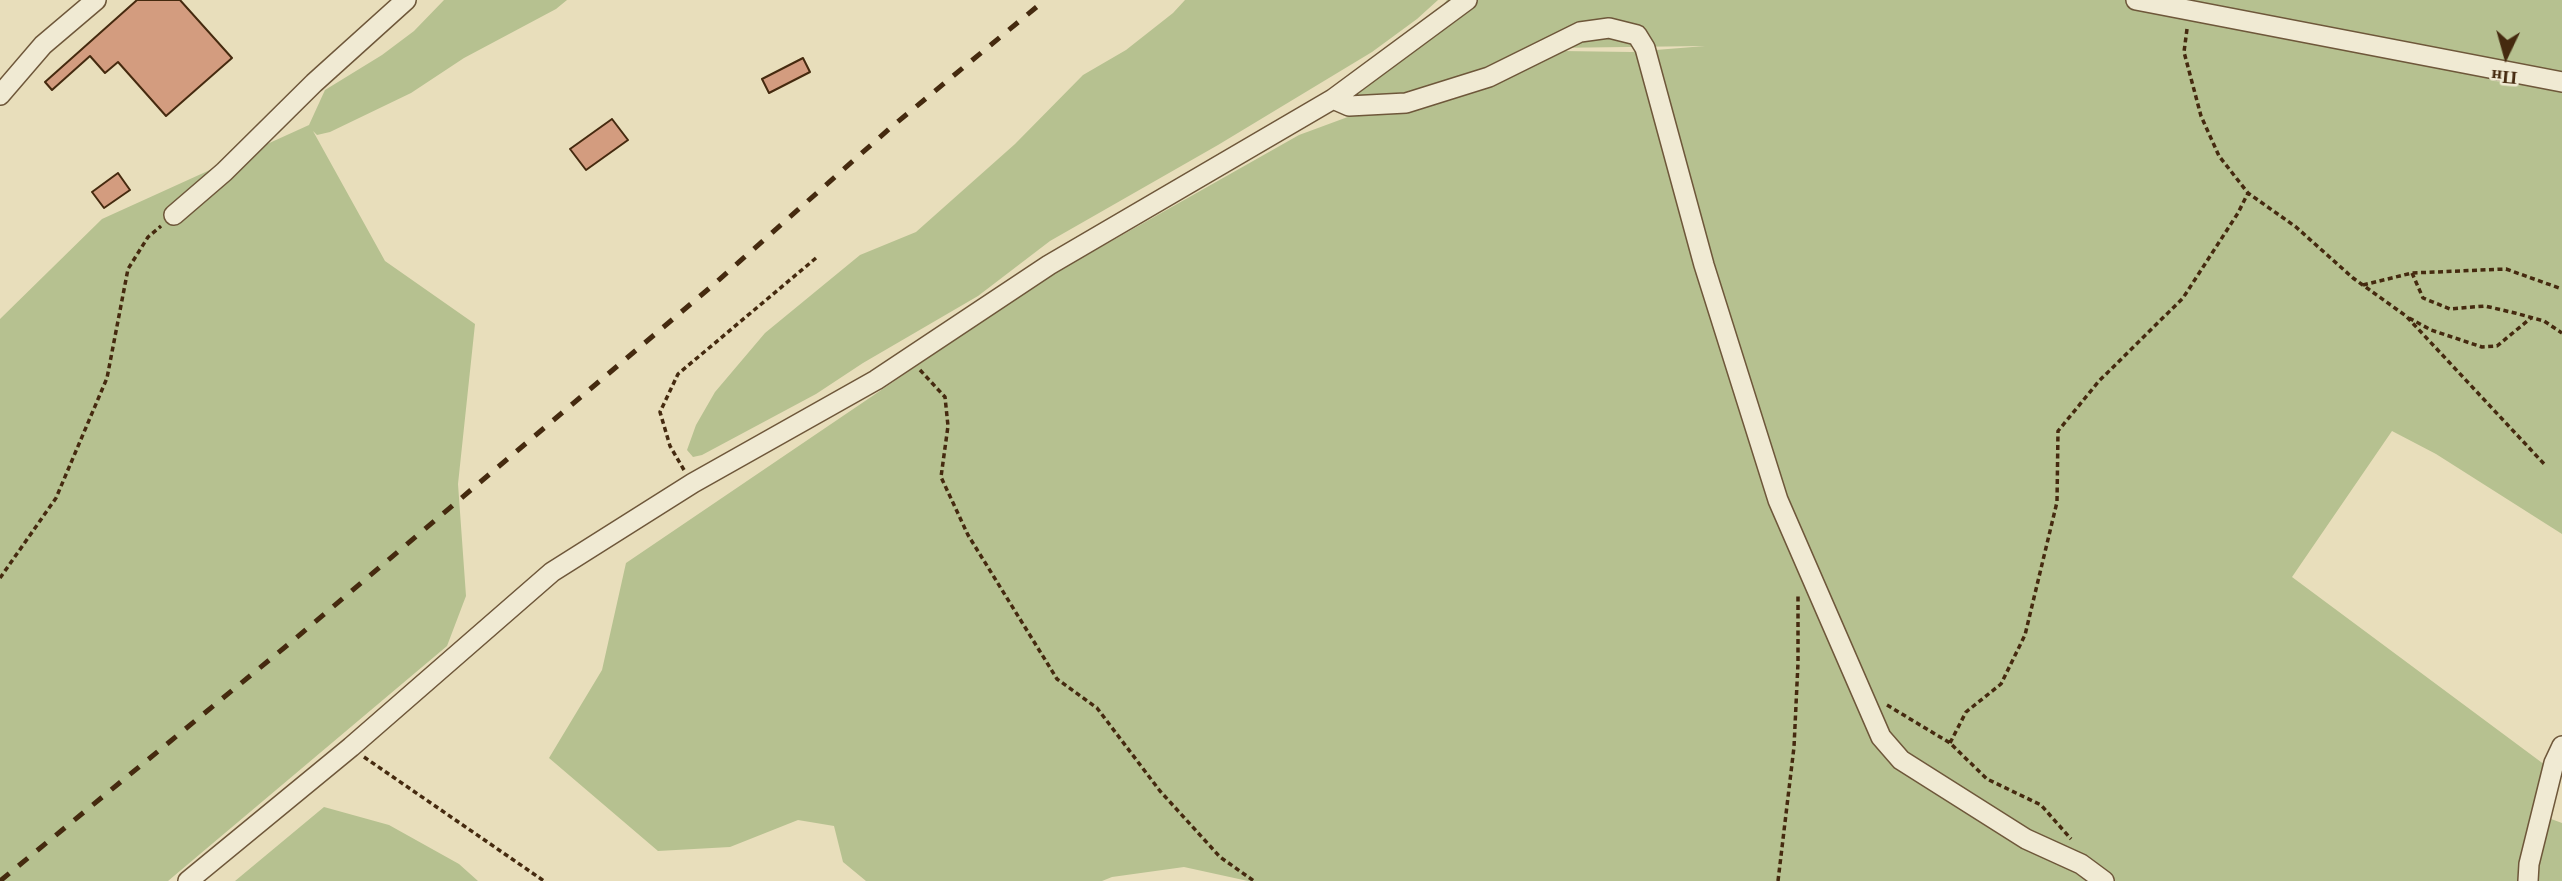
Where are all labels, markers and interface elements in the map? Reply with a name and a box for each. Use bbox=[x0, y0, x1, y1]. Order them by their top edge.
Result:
north arrow bbox=[2471, 21, 2541, 91]
text: Пн bbox=[2490, 64, 2518, 91]

